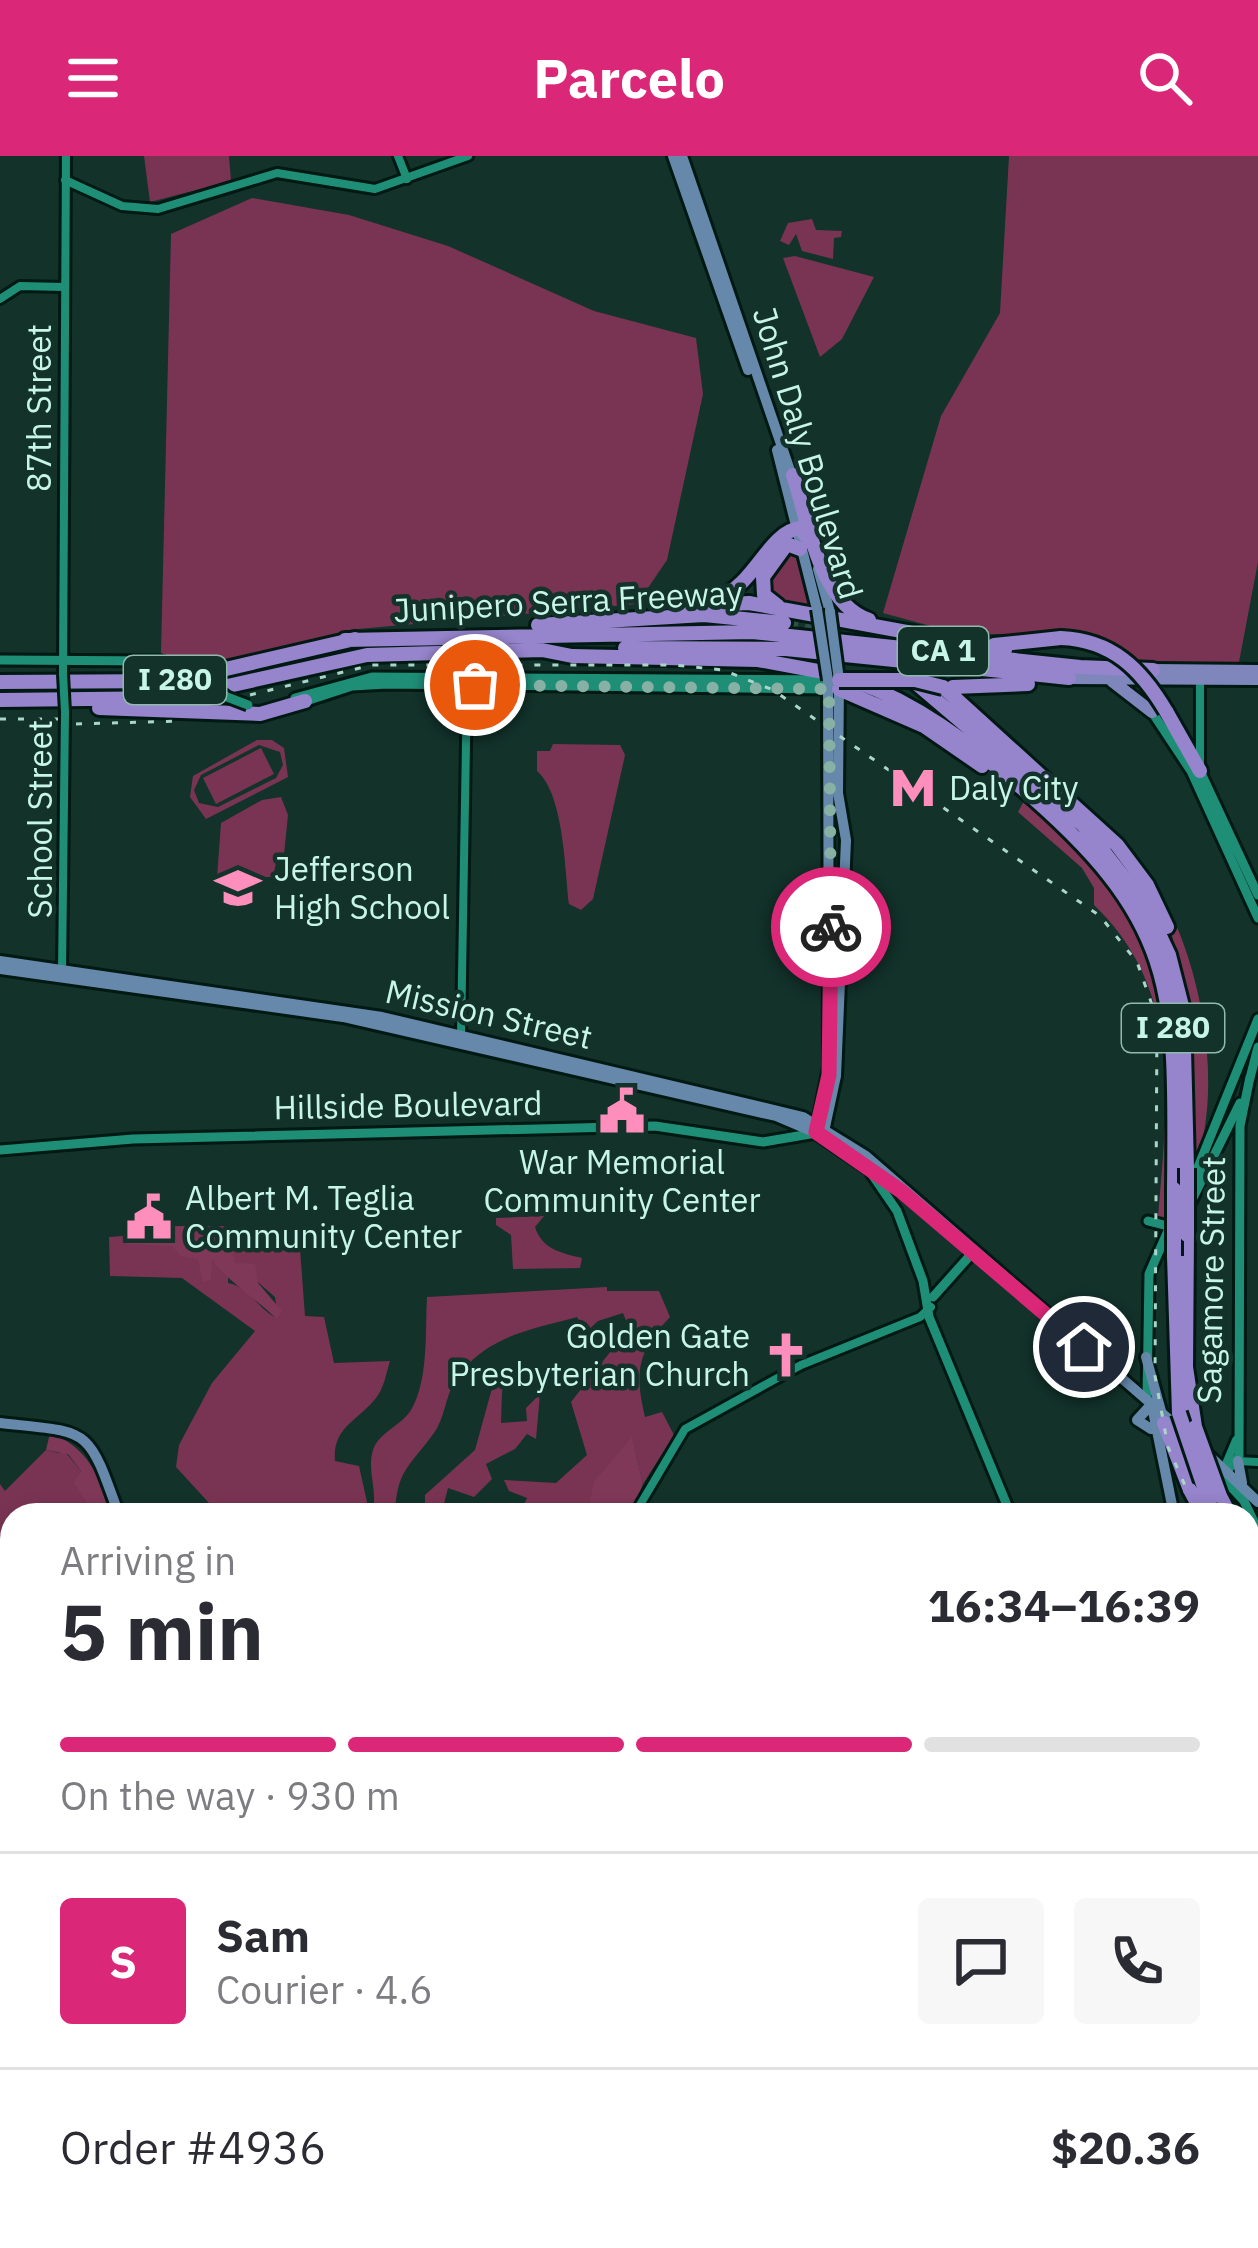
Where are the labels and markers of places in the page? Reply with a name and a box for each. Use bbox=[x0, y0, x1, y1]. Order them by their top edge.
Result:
pin bbox=[424, 634, 526, 736]
metro station icon: Daly City bbox=[888, 763, 938, 813]
place label: Daly City bbox=[949, 766, 1078, 809]
place label: Jefferson High School bbox=[274, 847, 450, 928]
school or university icon: Jefferson High School bbox=[213, 863, 263, 913]
public building icon: War Memorial Community Center bbox=[597, 1086, 647, 1136]
place label: War Memorial Community Center bbox=[483, 1140, 761, 1221]
place label: Albert M. Teglia Community Center bbox=[185, 1176, 462, 1257]
public building icon: Albert M. Teglia Community Center bbox=[124, 1192, 174, 1242]
pin bbox=[1033, 1296, 1135, 1398]
place label: Golden Gate Presbyterian Church bbox=[449, 1314, 750, 1395]
church icon: Golden Gate Presbyterian Church bbox=[761, 1330, 811, 1380]

